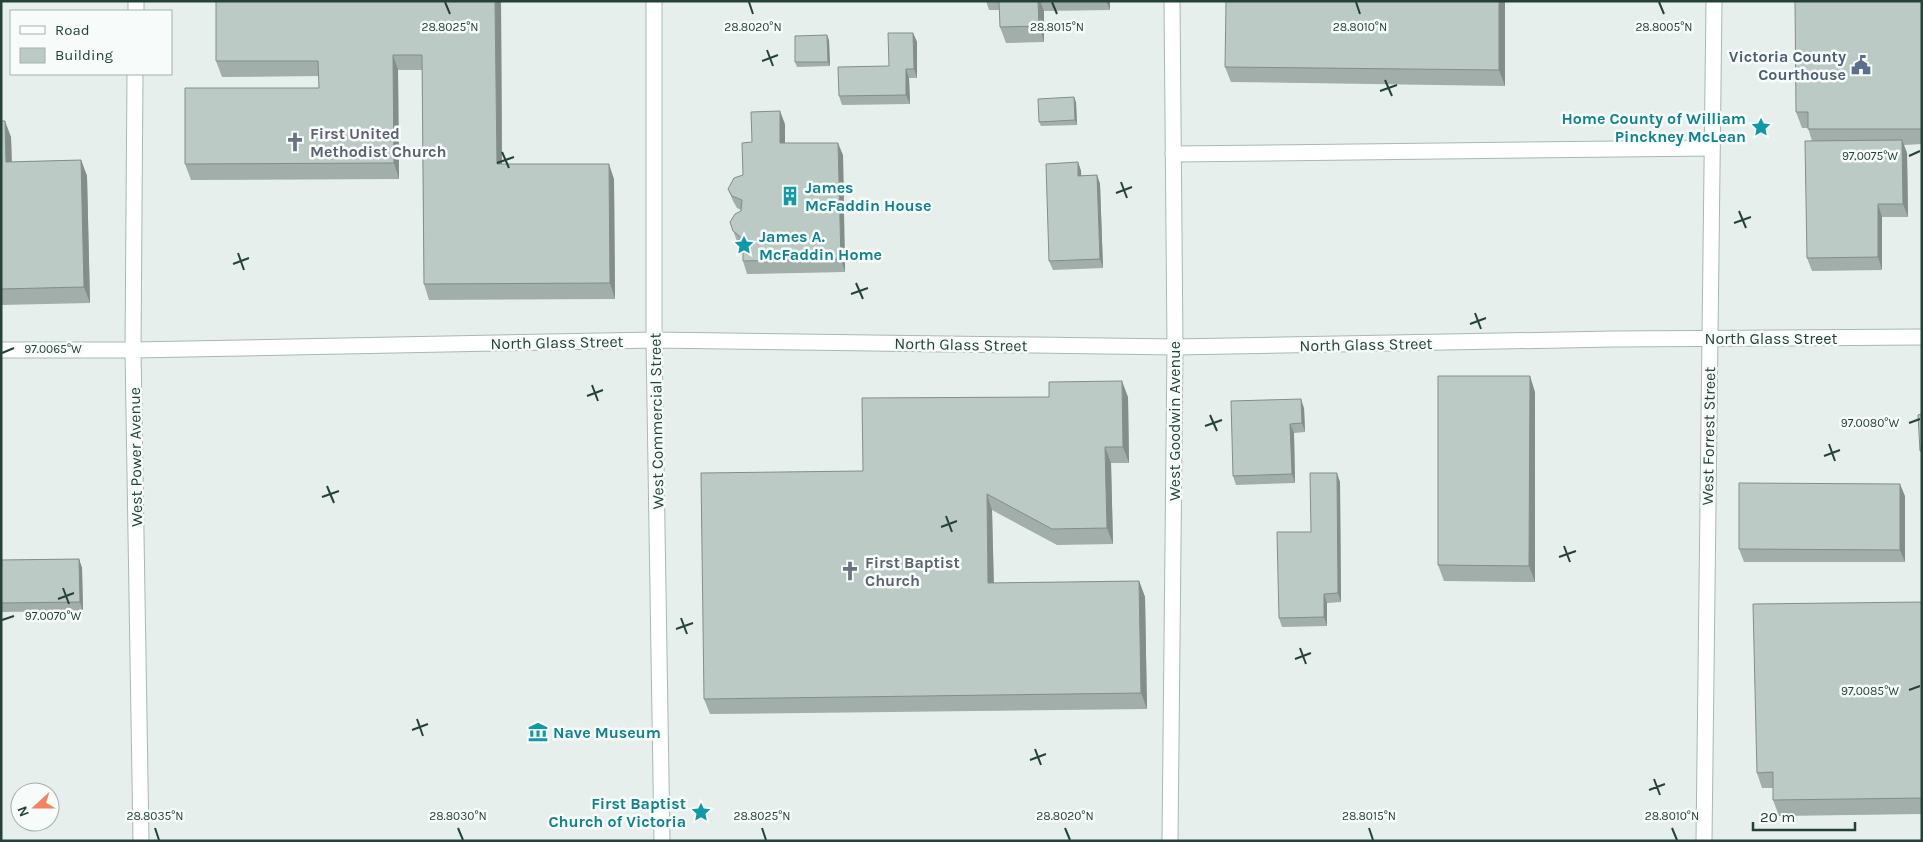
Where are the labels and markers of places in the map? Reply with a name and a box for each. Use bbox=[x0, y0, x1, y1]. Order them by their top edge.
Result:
place label: Victoria County Courthouse bbox=[1729, 47, 1846, 84]
public building icon: Victoria County Courthouse bbox=[1850, 54, 1872, 76]
place label: Home County of William Pinckney McLean bbox=[1561, 109, 1746, 146]
place icon: Home County of William Pinckney McLean bbox=[1750, 116, 1772, 138]
place label: First United Methodist Church bbox=[310, 124, 447, 161]
church icon: First United Methodist Church bbox=[284, 131, 306, 153]
place label: James McFaddin House bbox=[805, 178, 931, 215]
building icon: James McFaddin House bbox=[779, 185, 801, 207]
place label: James A. McFaddin Home bbox=[759, 227, 882, 264]
place icon: James A. McFaddin Home bbox=[733, 234, 755, 256]
place label: First Baptist Church bbox=[865, 553, 960, 590]
church icon: First Baptist Church bbox=[839, 560, 861, 582]
museum icon: Nave Museum bbox=[527, 721, 549, 743]
place label: Nave Museum bbox=[553, 723, 661, 742]
place label: First Baptist Church of Victoria bbox=[548, 794, 686, 831]
place icon: First Baptist Church of Victoria bbox=[690, 801, 712, 823]

